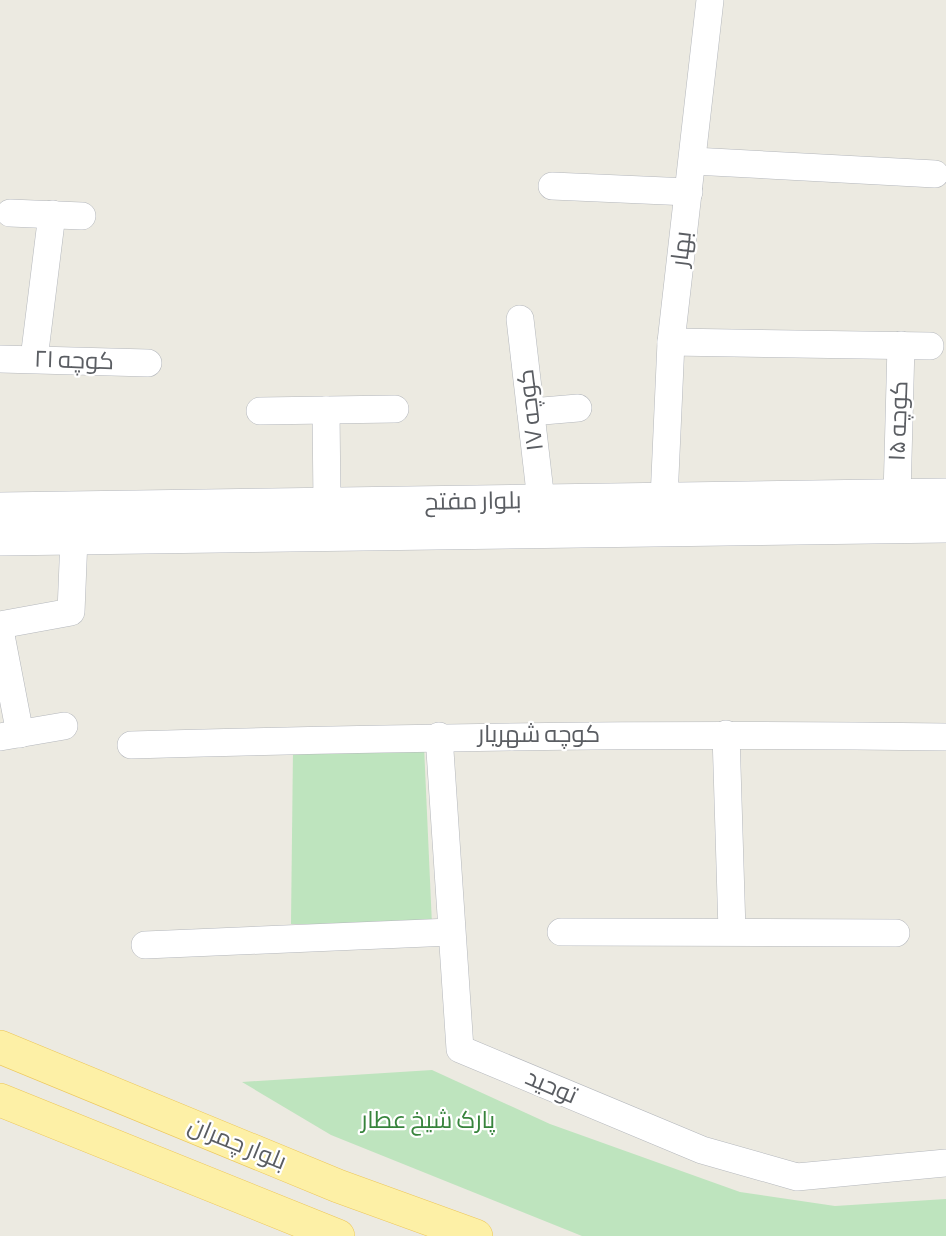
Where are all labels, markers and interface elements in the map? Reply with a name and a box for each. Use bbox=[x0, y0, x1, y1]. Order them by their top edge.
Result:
street label: بهار bbox=[668, 230, 697, 270]
street label: کوچه ۲۱ bbox=[33, 348, 114, 377]
street label: کوچه ۱۷ bbox=[514, 367, 551, 452]
street label: کوچه ۱۵ bbox=[886, 380, 915, 462]
street label: بلوار مفتح bbox=[424, 489, 522, 518]
street label: کوچه شهریار bbox=[476, 722, 600, 750]
street label: توحید bbox=[522, 1066, 581, 1109]
park label: پارک شیخ عطار bbox=[359, 1108, 496, 1136]
street label: بلوار چمران bbox=[183, 1113, 289, 1177]

